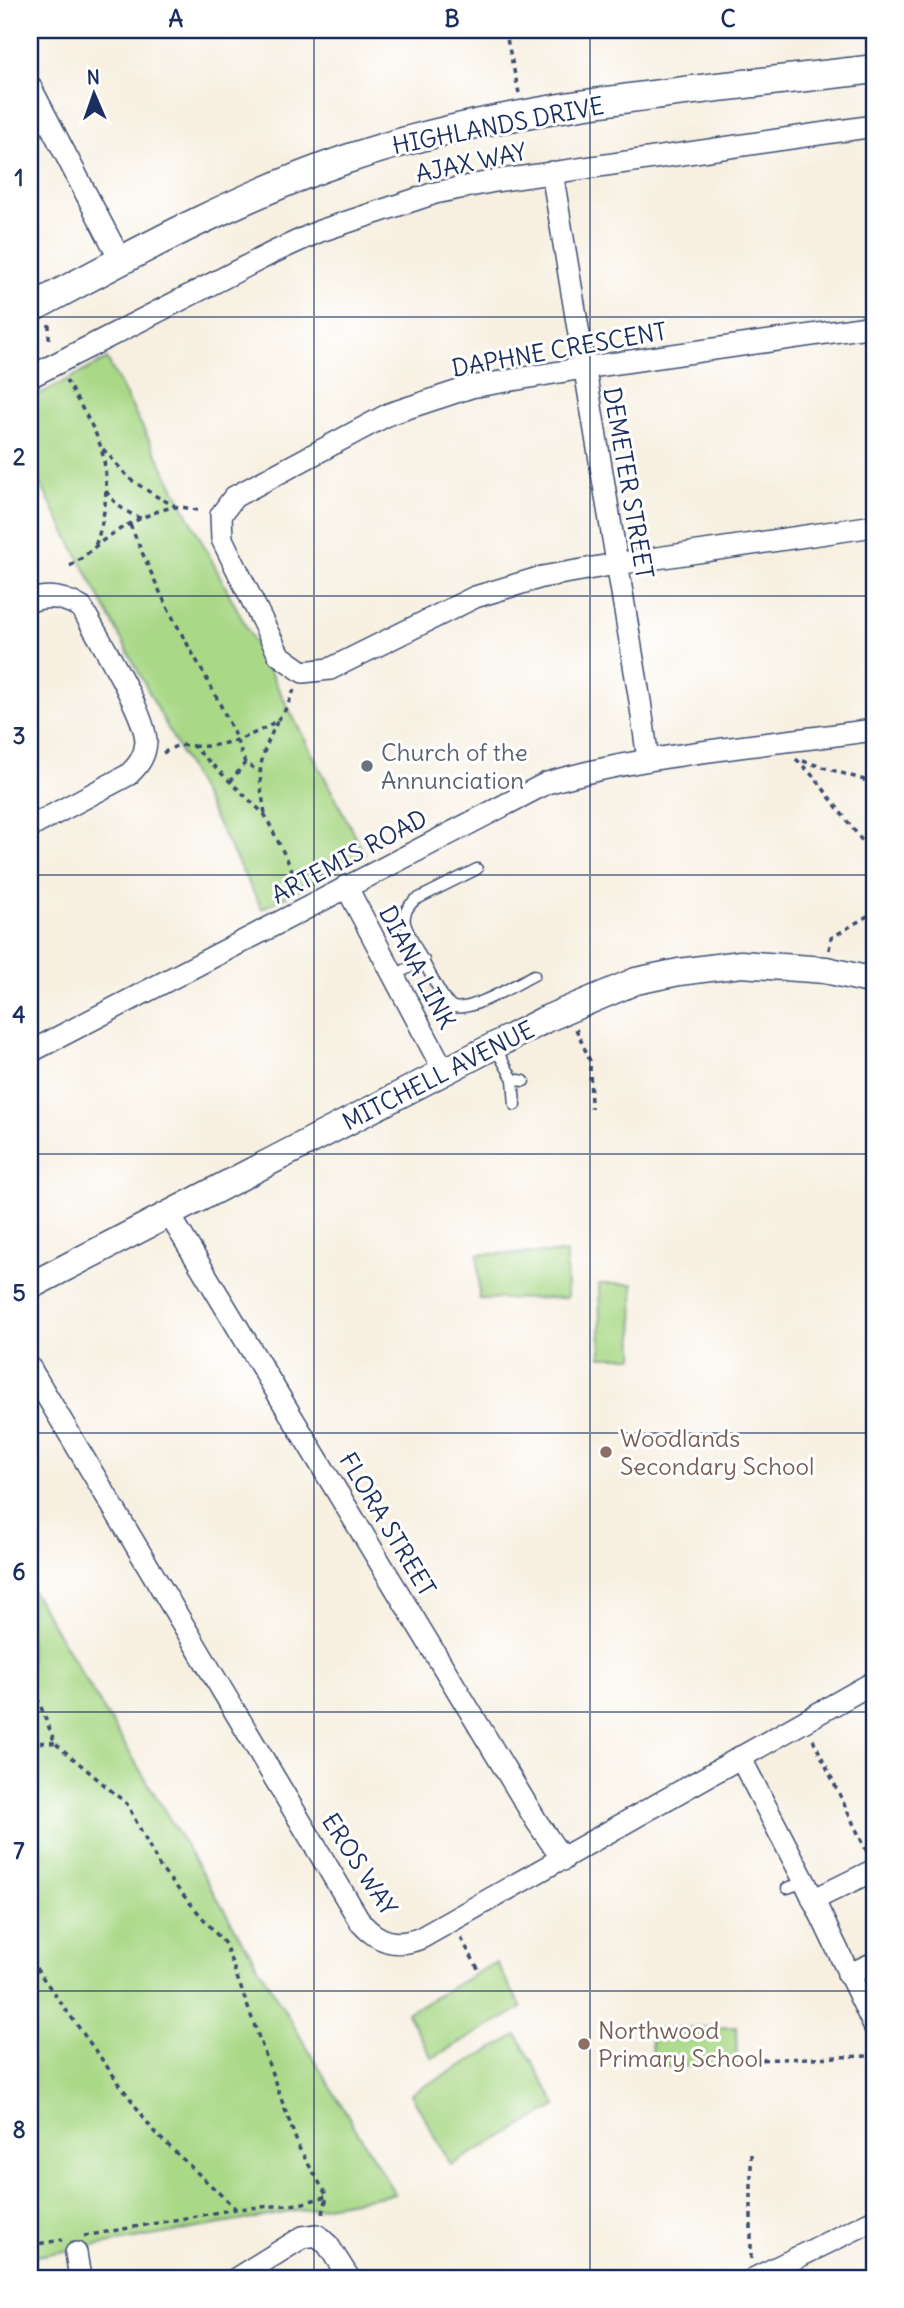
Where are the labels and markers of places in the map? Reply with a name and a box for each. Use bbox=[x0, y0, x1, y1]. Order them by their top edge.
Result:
place label: Church of the Annunciation bbox=[381, 737, 528, 795]
marker: Church of the Annunciation bbox=[359, 758, 375, 774]
place label: Woodlands Secondary School bbox=[620, 1423, 814, 1481]
marker: Woodlands Secondary School bbox=[598, 1444, 614, 1460]
place label: Northwood Primary School bbox=[598, 2015, 763, 2073]
marker: Northwood Primary School bbox=[576, 2036, 592, 2052]

